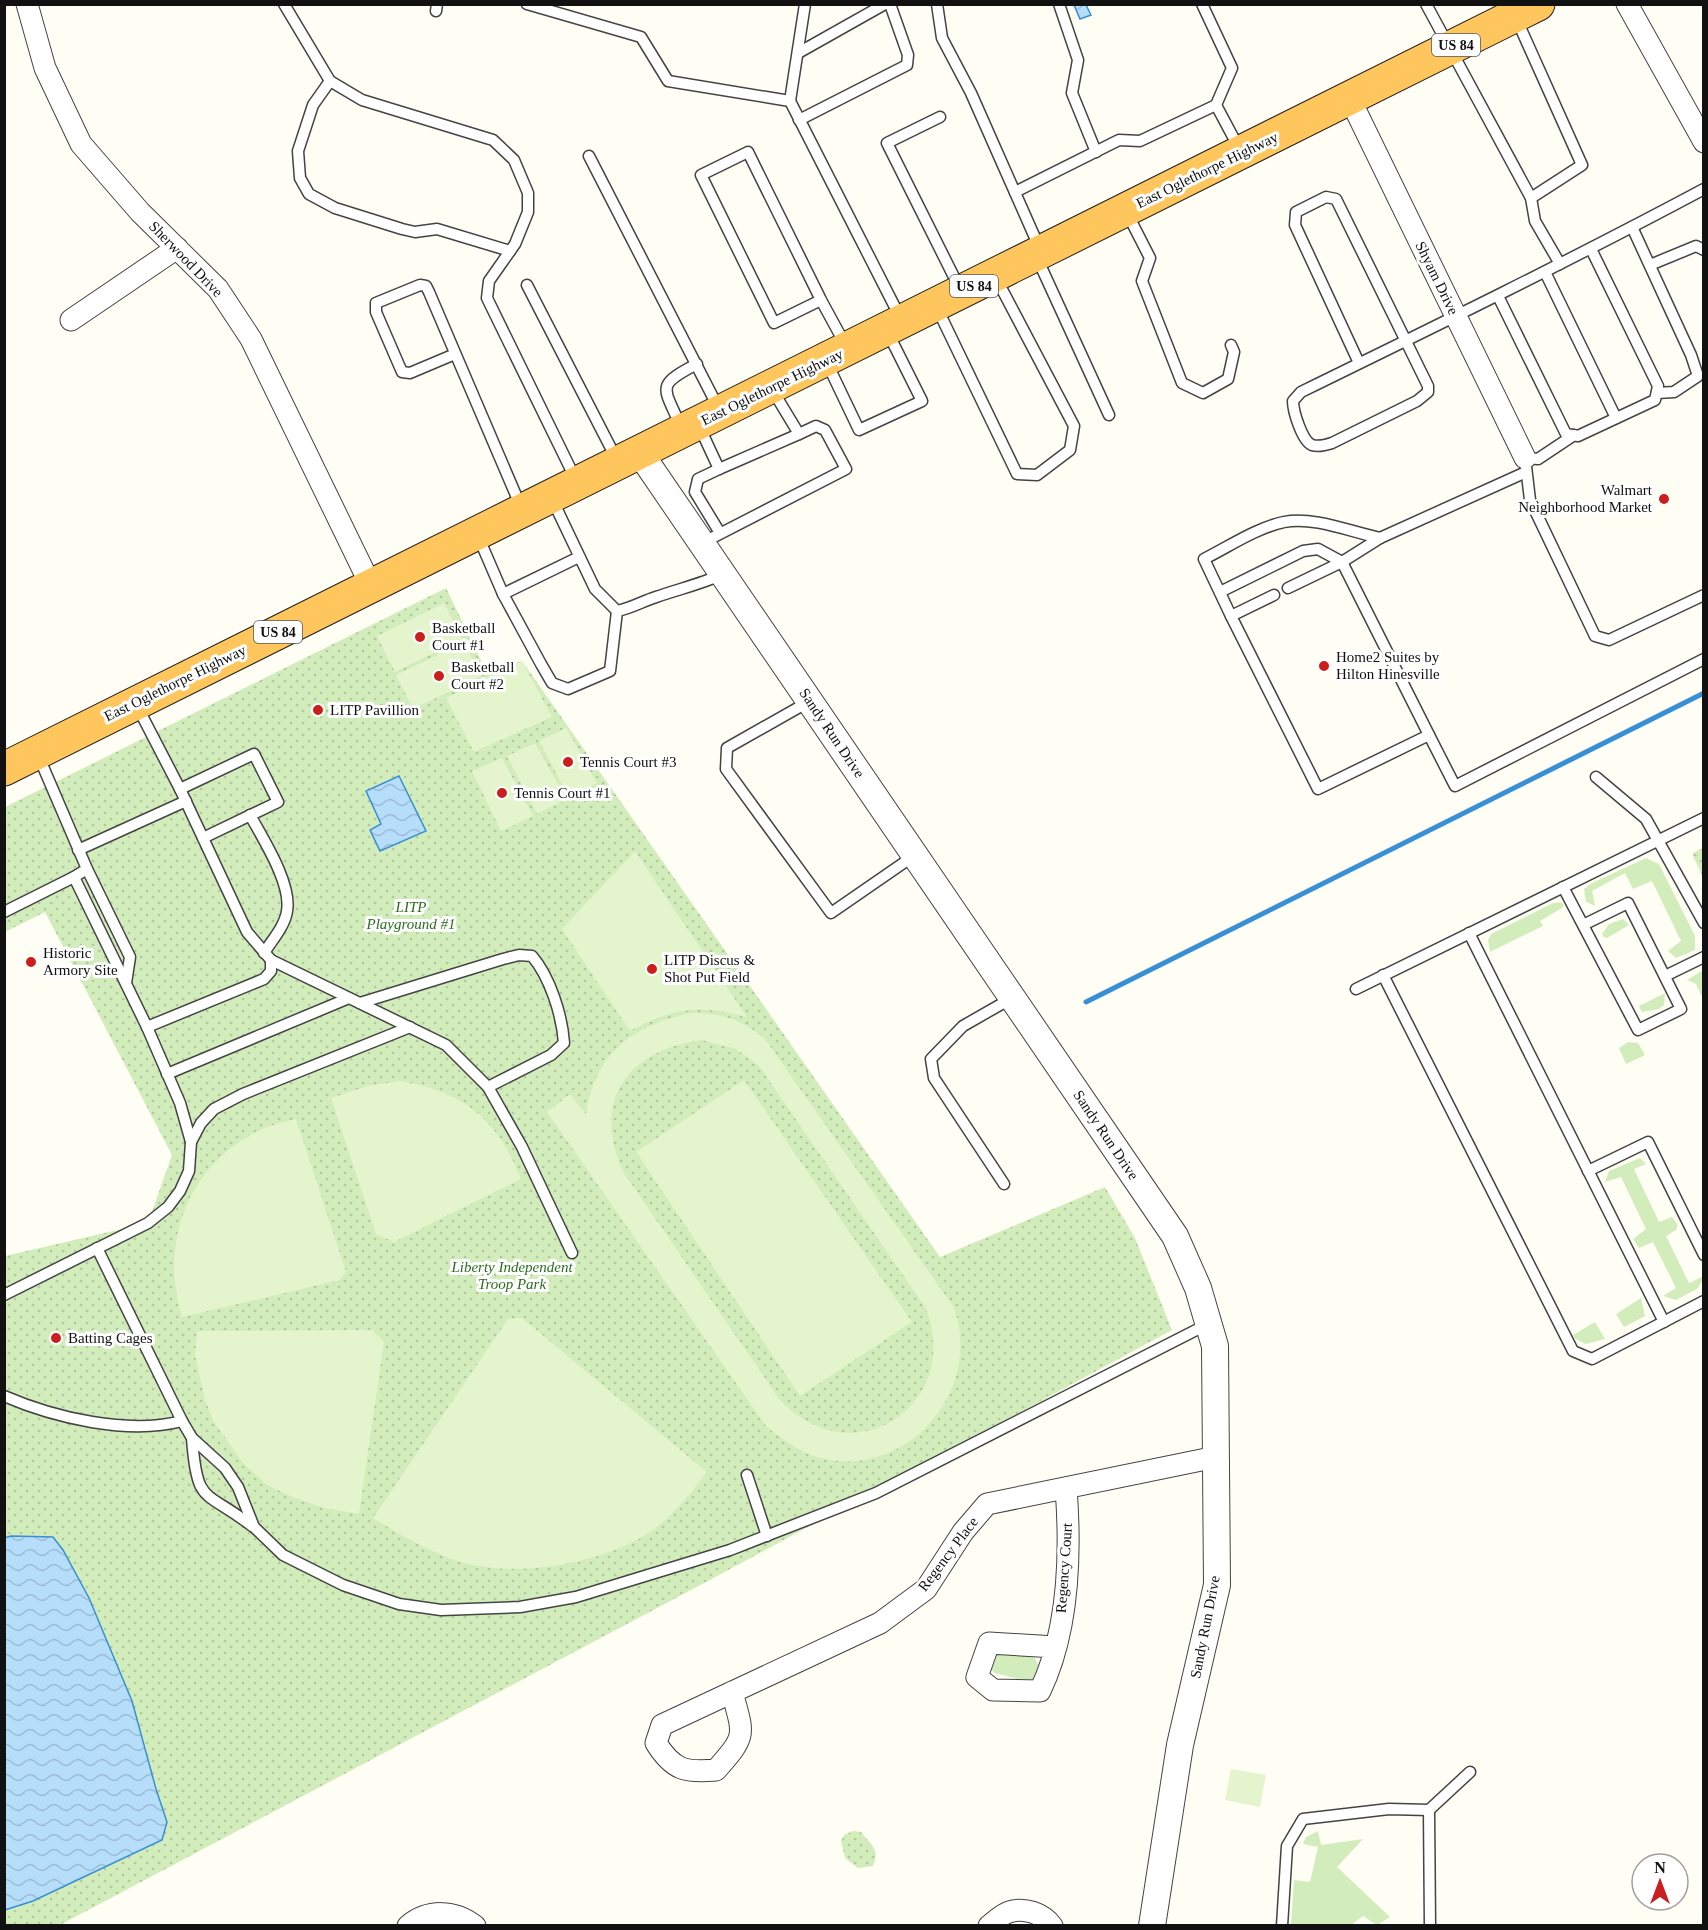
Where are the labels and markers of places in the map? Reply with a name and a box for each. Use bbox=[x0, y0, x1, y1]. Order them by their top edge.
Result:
place label: Walmart Neighborhood Market bbox=[1518, 482, 1653, 515]
marker: Walmart Neighborhood Market bbox=[1657, 492, 1671, 506]
place label: Basketball Court #1 bbox=[432, 620, 495, 653]
marker: Basketball Court #1 bbox=[413, 630, 427, 644]
place label: Home2 Suites by Hilton Hinesville bbox=[1336, 649, 1440, 682]
place label: Basketball Court #2 bbox=[451, 659, 514, 692]
marker: Home2 Suites by Hilton Hinesville bbox=[1317, 659, 1331, 673]
marker: Basketball Court #2 bbox=[432, 669, 446, 683]
place label: LITP Pavillion bbox=[330, 702, 420, 718]
marker: LITP Pavillion bbox=[311, 703, 325, 717]
place label: Tennis Court #3 bbox=[580, 754, 676, 770]
marker: Tennis Court #3 bbox=[561, 755, 575, 769]
place label: Tennis Court #1 bbox=[514, 785, 610, 801]
marker: Tennis Court #1 bbox=[495, 786, 509, 800]
place label: Historic Armory Site bbox=[43, 945, 118, 978]
place label: LITP Discus & Shot Put Field bbox=[664, 952, 755, 985]
marker: Historic Armory Site bbox=[24, 955, 38, 969]
marker: LITP Discus & Shot Put Field bbox=[645, 962, 659, 976]
place label: Batting Cages bbox=[68, 1330, 153, 1346]
marker: Batting Cages bbox=[49, 1331, 63, 1345]

